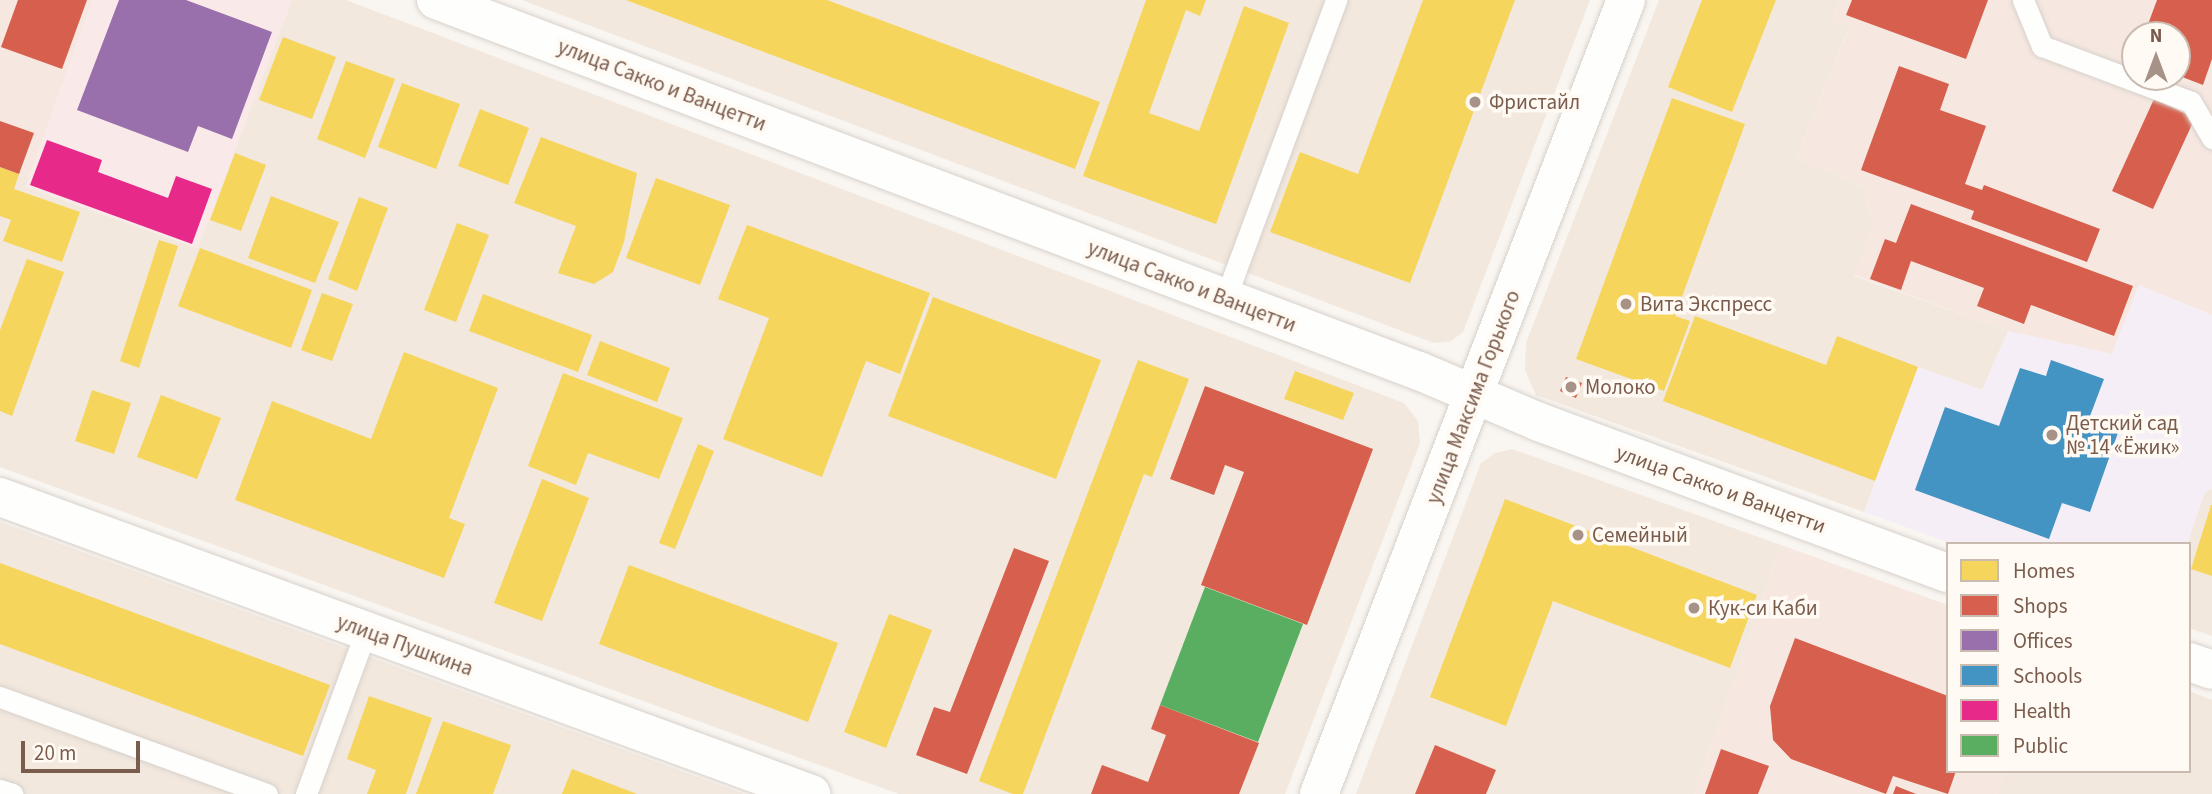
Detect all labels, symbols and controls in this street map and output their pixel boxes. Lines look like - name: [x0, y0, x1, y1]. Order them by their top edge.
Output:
- north arrow: [2121, 21, 2191, 91]
- text: N: [2150, 23, 2162, 50]
- street label: улица Сакко и Ванцетти: [554, 34, 770, 136]
- place label: Фристайл: [1489, 89, 1580, 115]
- marker: Фристайл: [1467, 94, 1483, 110]
- street label: улица Сакко и Ванцетти: [1084, 235, 1300, 337]
- street label: улица Максима Горького: [1421, 287, 1525, 507]
- place label: Вита Экспресс: [1640, 291, 1772, 317]
- marker: Вита Экспресс: [1618, 296, 1634, 312]
- place label: Молоко: [1585, 374, 1656, 400]
- marker: Молоко: [1563, 379, 1579, 395]
- place label: Детский сад № 14 «Ёжик»: [2066, 410, 2179, 460]
- marker: Детский сад № 14 «Ёжик»: [2044, 427, 2060, 443]
- street label: улица Сакко и Ванцетти: [1613, 439, 1829, 539]
- place label: Семейный: [1592, 522, 1688, 548]
- marker: Семейный: [1570, 527, 1586, 543]
- legend: [1946, 542, 2191, 773]
- text: Homes: [2013, 556, 2075, 586]
- text: Shops: [2013, 591, 2067, 621]
- place label: Кук-си Каби: [1708, 595, 1818, 621]
- marker: Кук-си Каби: [1686, 600, 1702, 616]
- street label: улица Пушкина: [334, 609, 476, 681]
- text: Offices: [2013, 626, 2073, 656]
- text: Schools: [2013, 661, 2082, 691]
- text: Health: [2013, 696, 2071, 726]
- scale bar: [24, 728, 144, 772]
- text: Public: [2013, 731, 2068, 761]
- text: 20 m: [34, 738, 76, 768]

